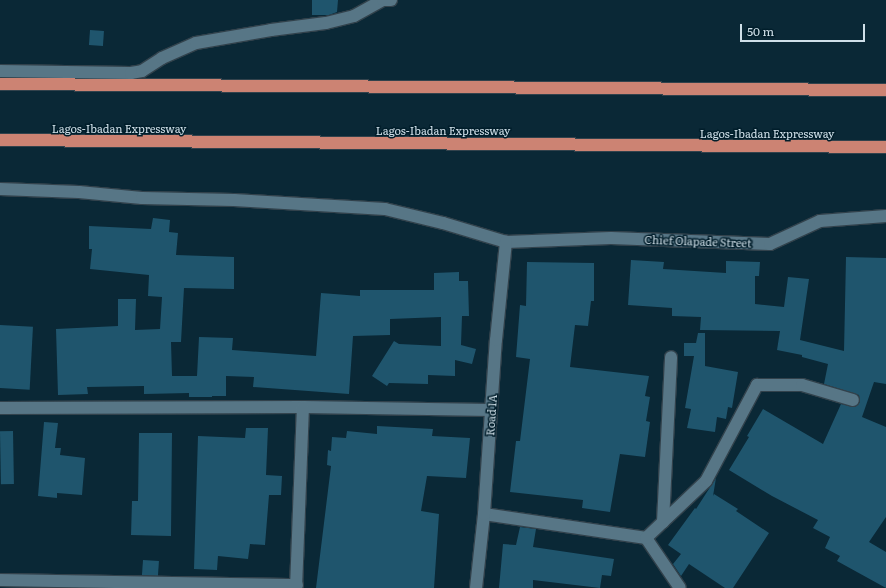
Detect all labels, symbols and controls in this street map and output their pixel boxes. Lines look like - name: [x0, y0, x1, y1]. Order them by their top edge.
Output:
- scale bar: [742, 16, 867, 42]
- text: 50 m: [747, 22, 774, 40]
- street label: Lagos-Ibadan Expressway: [52, 121, 186, 135]
- street label: Lagos-Ibadan Expressway: [376, 123, 510, 137]
- street label: Lagos-Ibadan Expressway: [700, 126, 834, 140]
- street label: Chief Olapade Street: [644, 233, 752, 249]
- street label: Road 1A: [483, 394, 499, 436]

